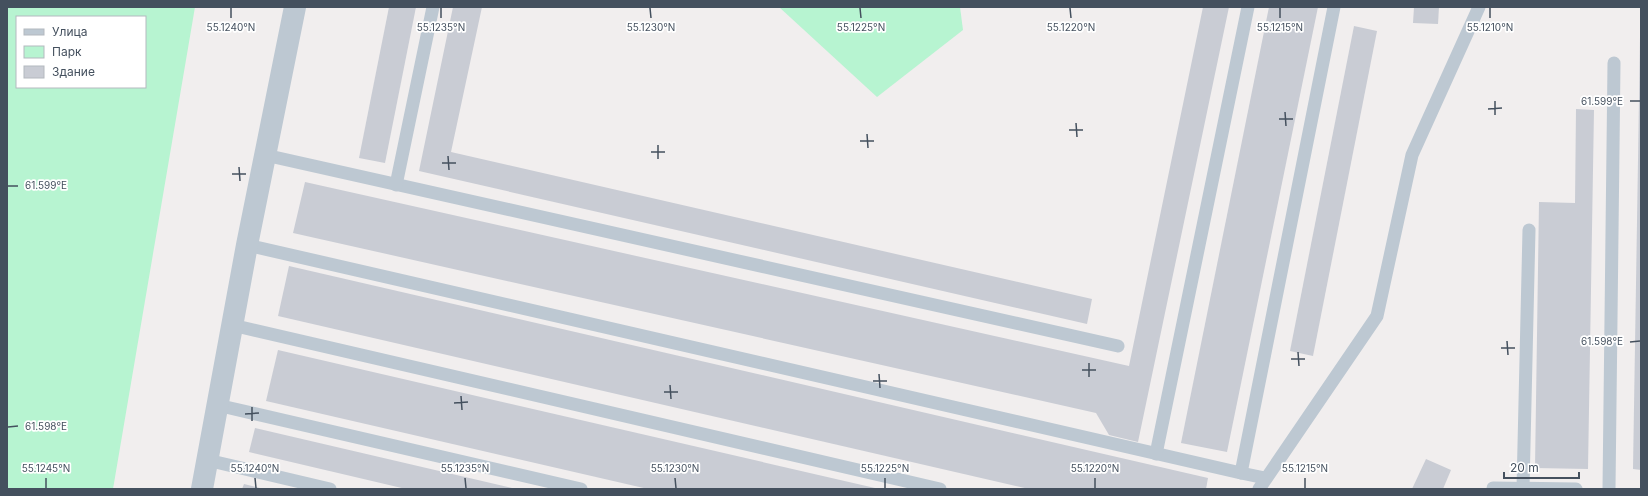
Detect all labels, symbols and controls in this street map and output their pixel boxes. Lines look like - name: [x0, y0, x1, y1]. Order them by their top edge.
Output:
- legend: [16, 16, 146, 88]
- text: 55.1240°N: [207, 21, 255, 33]
- text: 55.1235°N: [417, 21, 465, 33]
- text: 55.1230°N: [627, 21, 675, 33]
- text: 55.1225°N: [837, 21, 885, 33]
- text: 55.1220°N: [1047, 21, 1095, 33]
- text: 55.1215°N: [1257, 21, 1303, 33]
- text: 55.1210°N: [1467, 21, 1513, 33]
- text: Улица: [52, 24, 87, 39]
- text: Парк: [52, 44, 82, 59]
- text: Здание: [52, 64, 95, 79]
- text: 61.599°E: [1581, 95, 1623, 107]
- text: 61.599°E: [25, 179, 67, 191]
- text: 61.598°E: [1581, 335, 1623, 347]
- text: 61.598°E: [25, 420, 67, 432]
- scale bar: [1504, 454, 1579, 480]
- text: 20 m: [1510, 460, 1539, 475]
- text: 55.1245°N: [22, 462, 70, 474]
- text: 55.1240°N: [231, 462, 279, 474]
- text: 55.1235°N: [441, 462, 489, 474]
- text: 55.1230°N: [651, 462, 699, 474]
- text: 55.1225°N: [861, 462, 909, 474]
- text: 55.1220°N: [1071, 462, 1119, 474]
- text: 55.1215°N: [1282, 462, 1328, 474]

